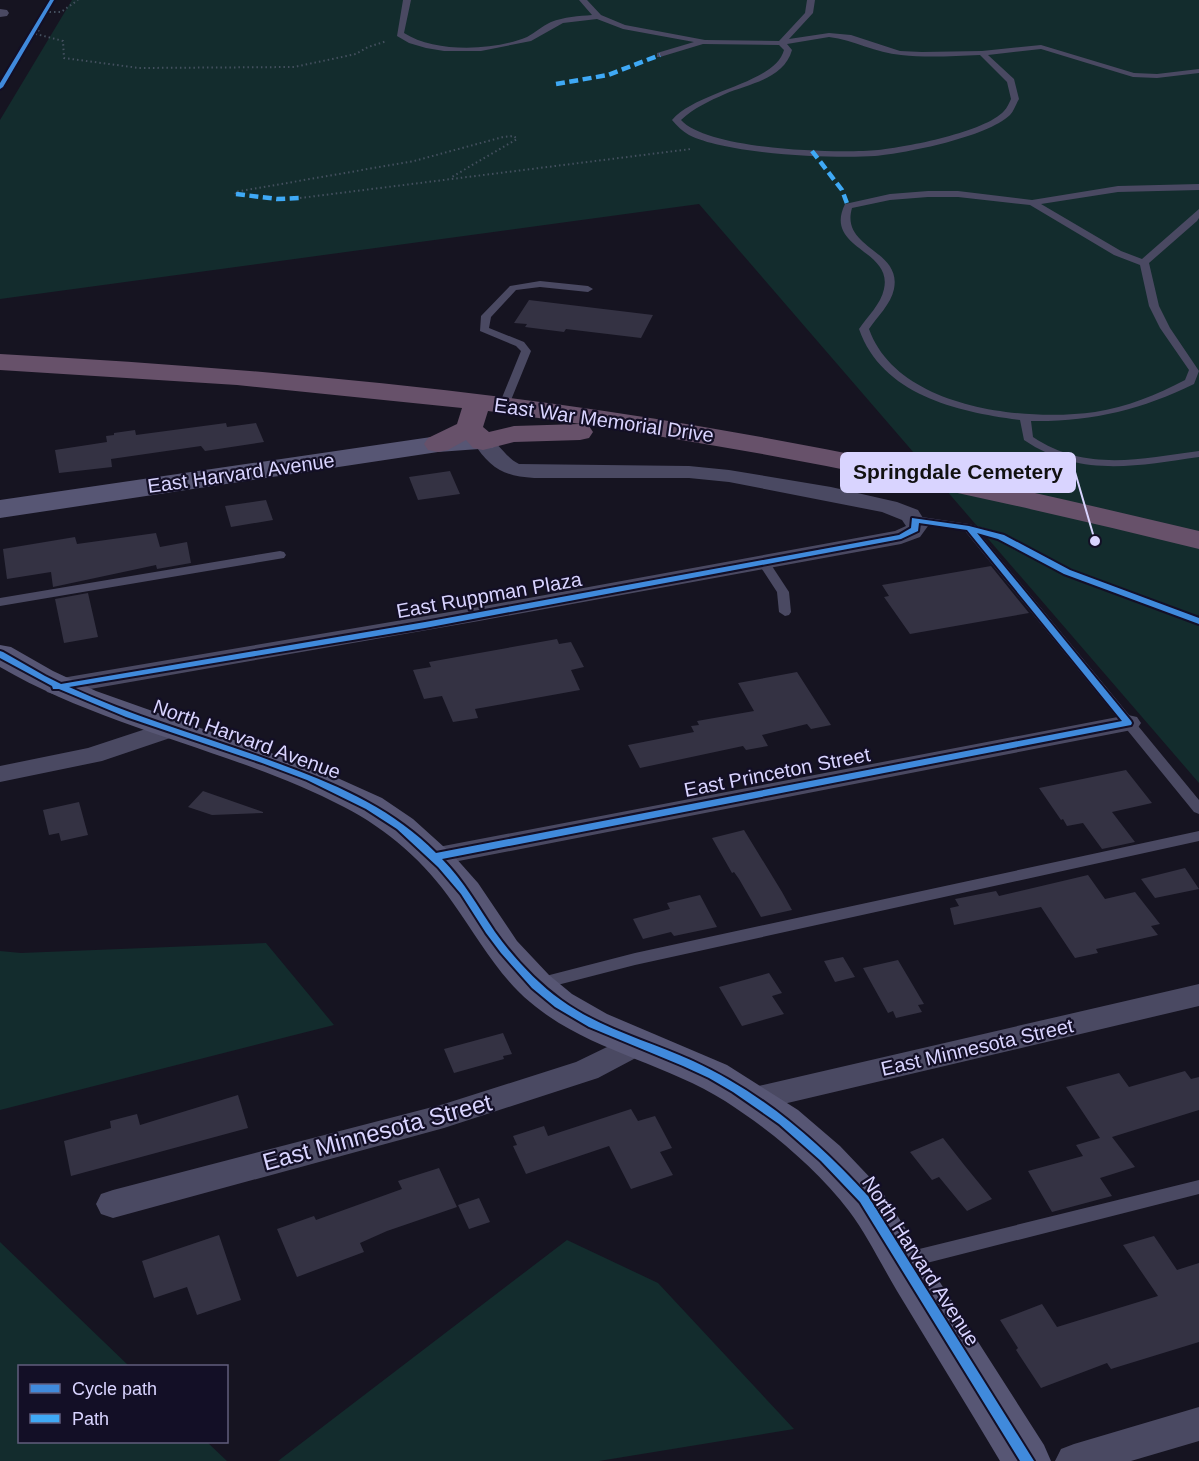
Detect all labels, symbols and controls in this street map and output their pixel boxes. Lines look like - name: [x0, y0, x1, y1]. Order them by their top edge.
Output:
- street label: East War Memorial Drive: [493, 394, 715, 446]
- street label: East Harvard Avenue: [146, 449, 336, 497]
- callout: Springdale Cemetery: [841, 453, 1075, 492]
- text: Springdale Cemetery: [853, 460, 1063, 483]
- street label: East Ruppman Plaza: [395, 568, 584, 622]
- street label: North Harvard Avenue: [150, 695, 344, 783]
- street label: East Princeton Street: [682, 743, 872, 801]
- street label: East Minnesota Street: [879, 1014, 1076, 1080]
- street label: East Minnesota Street: [259, 1088, 495, 1176]
- street label: North Harvard Avenue: [858, 1172, 984, 1350]
- legend: [18, 1365, 228, 1443]
- text: Cycle path: [72, 1379, 157, 1399]
- text: Path: [72, 1409, 109, 1429]

